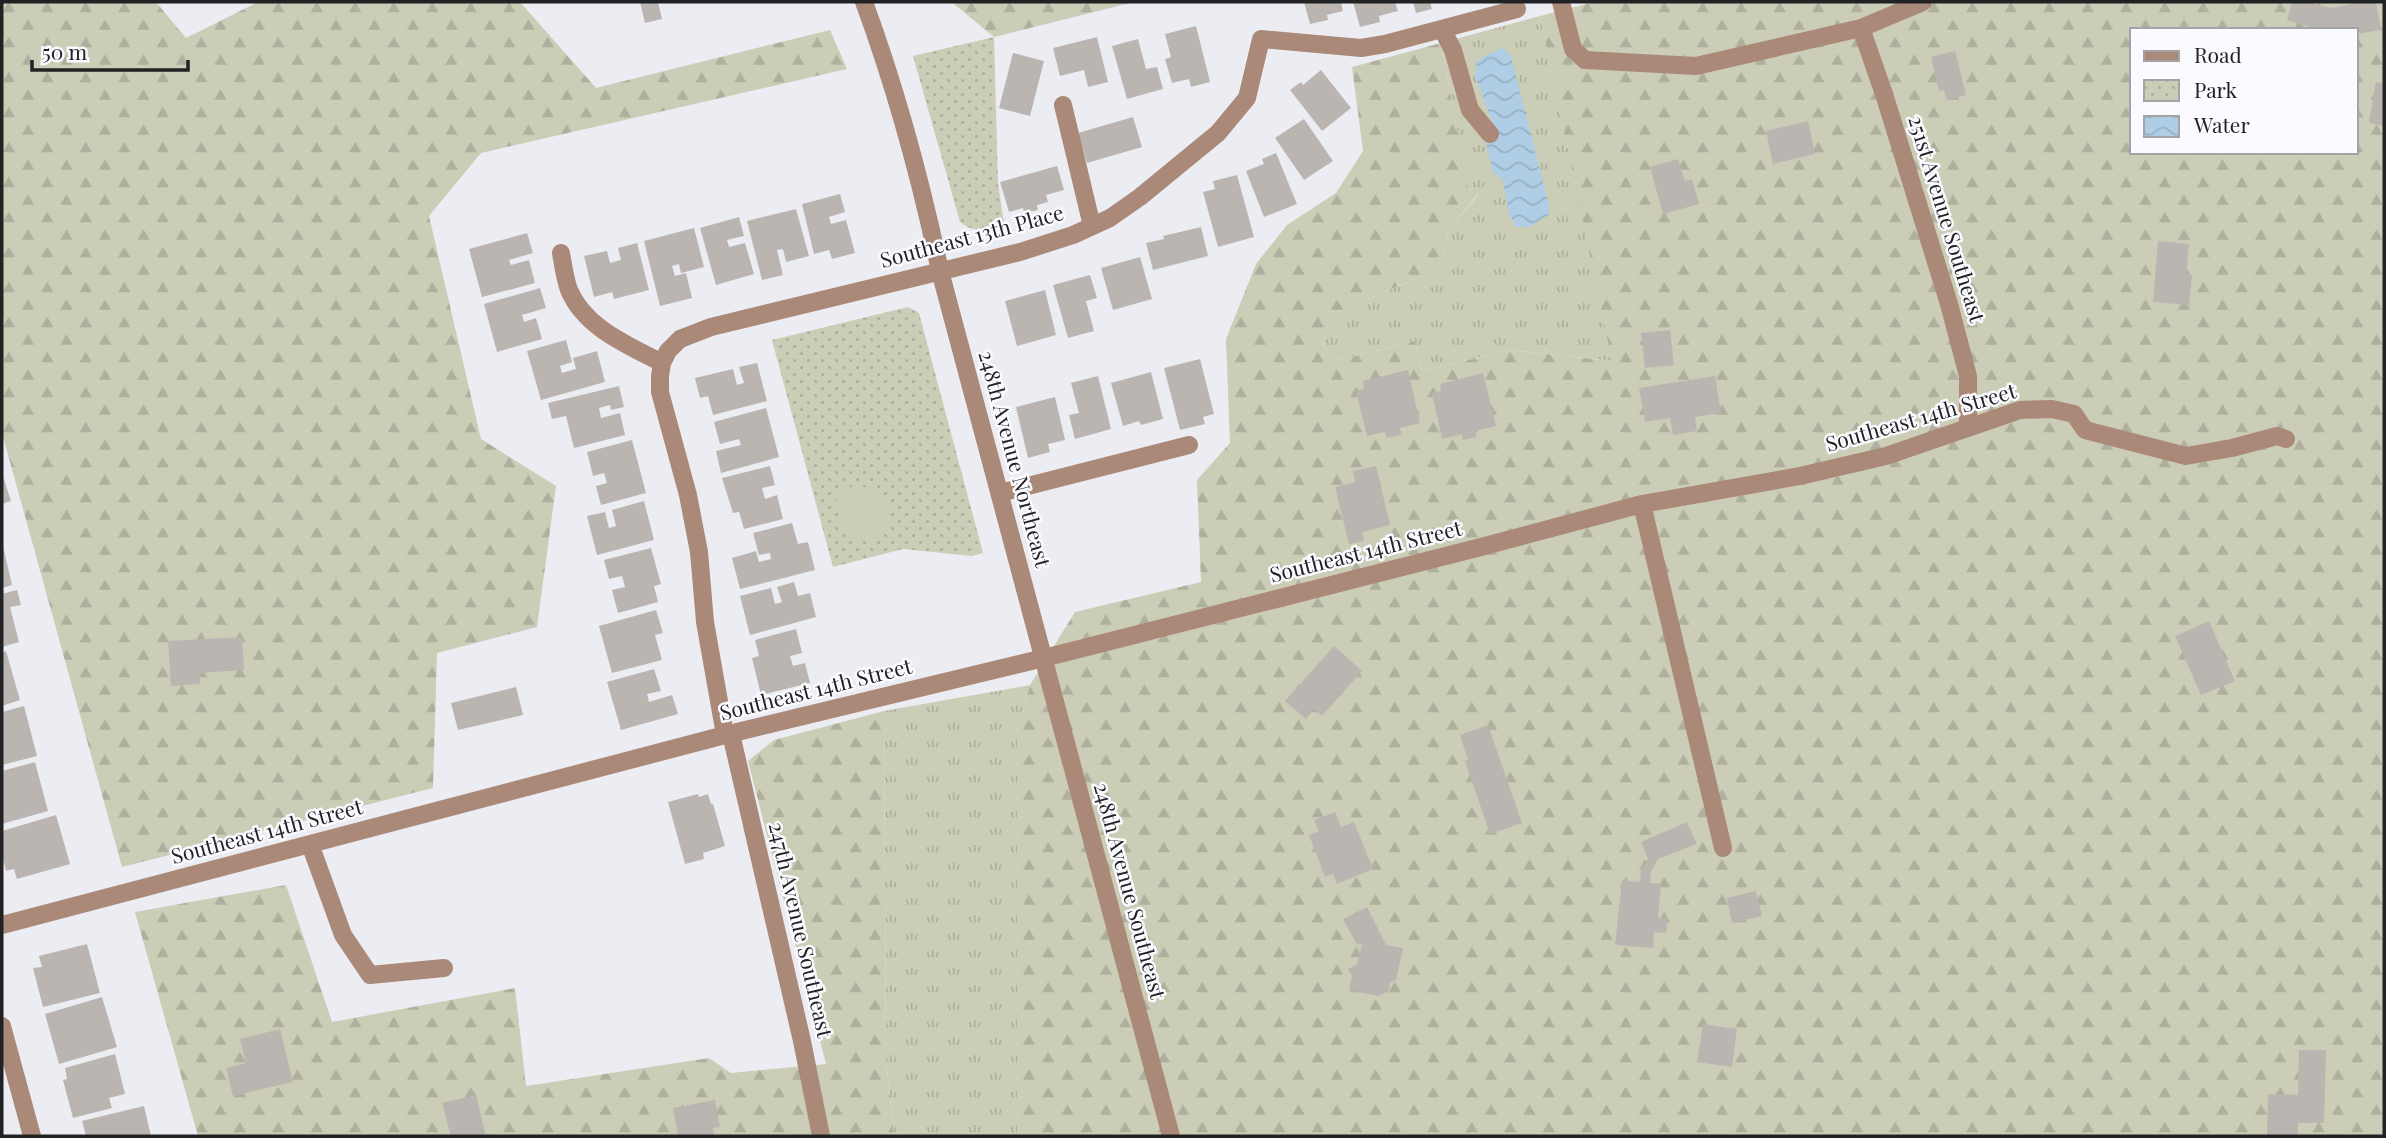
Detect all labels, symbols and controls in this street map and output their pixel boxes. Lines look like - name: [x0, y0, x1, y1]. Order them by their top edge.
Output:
- scale bar: [32, 28, 187, 72]
- legend: [2130, 28, 2358, 154]
- text: 50 m: [42, 37, 88, 65]
- text: Road: [2194, 40, 2242, 68]
- text: Park: [2194, 75, 2238, 103]
- text: Water: [2193, 110, 2250, 138]
- street label: 251st Avenue Southeast: [1903, 112, 1993, 326]
- street label: Southeast 13th Place: [877, 197, 1066, 273]
- street label: 248th Avenue Northeast: [974, 347, 1058, 570]
- street label: Southeast 14th Street: [1822, 375, 2020, 457]
- street label: Southeast 14th Street: [1266, 512, 1465, 587]
- street label: Southeast 14th Street: [716, 650, 915, 725]
- street label: 248th Avenue Southeast: [1089, 779, 1173, 1002]
- street label: Southeast 14th Street: [168, 791, 366, 869]
- street label: 247th Avenue Southeast: [764, 819, 840, 1041]

